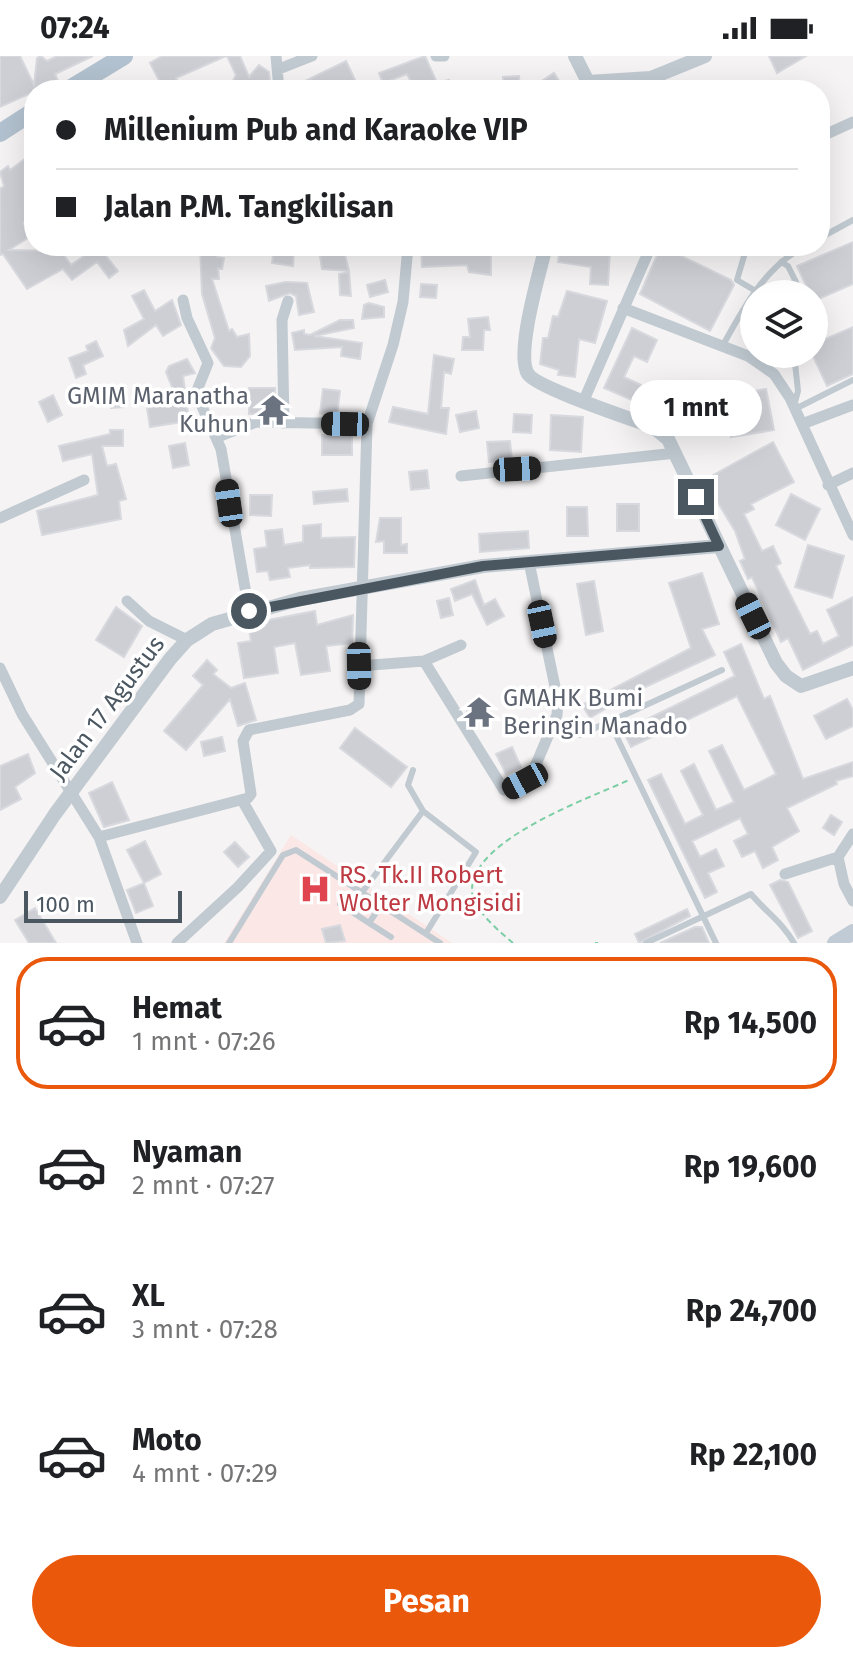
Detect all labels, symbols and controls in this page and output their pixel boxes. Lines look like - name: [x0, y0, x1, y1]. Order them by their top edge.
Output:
- text: 07:24: [40, 10, 110, 46]
- text: Millenium Pub and Karaoke VIP: [104, 112, 528, 148]
- text: Jalan P.M. Tangkilisan: [104, 189, 394, 225]
- map controls: [740, 280, 828, 368]
- button: layers: [740, 280, 828, 368]
- callout: 1 mnt: [630, 381, 762, 437]
- place label: GMIM Maranatha Kuhun: [67, 382, 249, 438]
- text: 1 mnt: [663, 392, 729, 423]
- temple icon: GMIM Maranatha Kuhun: [256, 393, 290, 427]
- car: [321, 412, 369, 436]
- car: [492, 456, 542, 482]
- car: [214, 478, 244, 528]
- route end: [678, 479, 714, 515]
- car: [732, 589, 774, 643]
- route start: [231, 593, 267, 629]
- car: [525, 598, 559, 650]
- street label: Jalan 17 Agustus: [44, 631, 170, 785]
- car: [347, 642, 371, 690]
- place label: GMAHK Bumi Beringin Manado: [503, 684, 688, 740]
- temple icon: GMAHK Bumi Beringin Manado: [462, 695, 496, 729]
- car: [498, 759, 552, 803]
- place label: RS. Tk.II Robert Wolter Mongisidi: [339, 861, 522, 917]
- hospital icon: RS. Tk.II Robert Wolter Mongisidi: [298, 872, 332, 906]
- scale bar: [24, 887, 182, 923]
- text: 100 m: [36, 891, 95, 918]
- icon: car: [36, 987, 108, 1059]
- text: Hemat: [132, 990, 222, 1026]
- text: Rp 14,500: [684, 1005, 817, 1041]
- text: 1 mnt · 07:26: [132, 1026, 276, 1057]
- icon: car: [36, 1131, 108, 1203]
- text: Nyaman: [132, 1134, 242, 1170]
- text: Rp 19,600: [684, 1149, 817, 1185]
- text: 2 mnt · 07:27: [132, 1170, 275, 1201]
- icon: car: [36, 1275, 108, 1347]
- text: XL: [132, 1278, 165, 1314]
- text: Rp 24,700: [686, 1293, 817, 1329]
- text: 3 mnt · 07:28: [132, 1314, 278, 1345]
- icon: car: [36, 1419, 108, 1491]
- text: Moto: [132, 1422, 202, 1458]
- text: Rp 22,100: [689, 1437, 817, 1473]
- text: 4 mnt · 07:29: [132, 1458, 278, 1489]
- button: Pesan: [32, 1555, 821, 1647]

